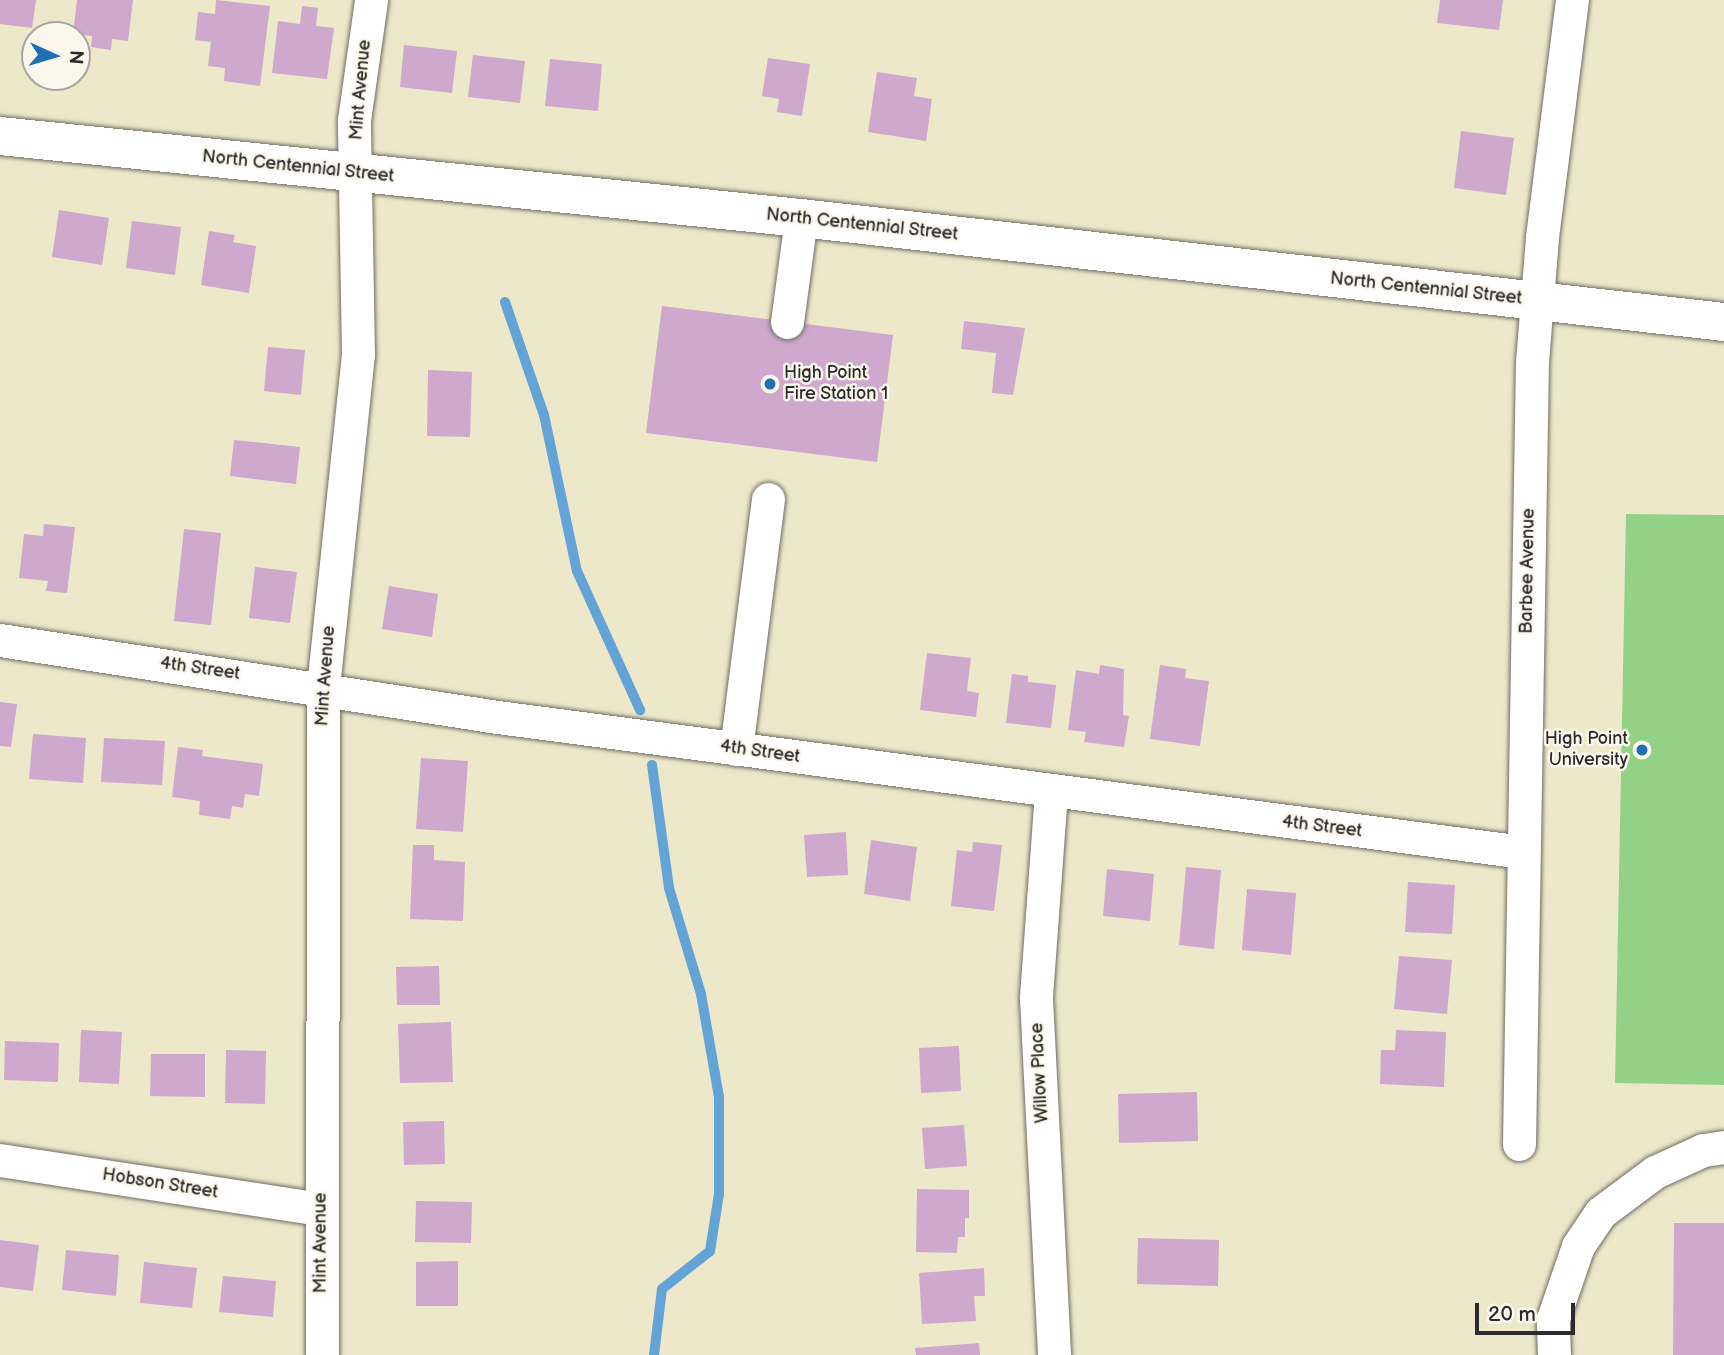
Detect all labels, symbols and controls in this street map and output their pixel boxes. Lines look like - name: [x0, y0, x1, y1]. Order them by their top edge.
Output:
- north arrow: [21, 21, 91, 91]
- street label: Mint Avenue: [346, 39, 376, 141]
- text: N: [63, 49, 87, 65]
- street label: North Centennial Street: [201, 146, 395, 188]
- street label: North Centennial Street: [765, 204, 959, 246]
- street label: North Centennial Street: [1329, 268, 1523, 310]
- place label: High Point Fire Station 1: [784, 363, 889, 406]
- marker: High Point Fire Station 1: [762, 376, 778, 392]
- street label: Barbee Avenue: [1516, 508, 1540, 634]
- street label: Mint Avenue: [312, 625, 340, 727]
- street label: 4th Street: [159, 653, 241, 685]
- place label: High Point University: [1545, 729, 1628, 772]
- street label: 4th Street: [719, 736, 801, 768]
- marker: High Point University: [1634, 742, 1650, 758]
- street label: 4th Street: [1281, 811, 1363, 843]
- street label: Willow Place: [1027, 1022, 1053, 1124]
- street label: Hobson Street: [100, 1164, 220, 1204]
- street label: Mint Avenue: [310, 1193, 332, 1293]
- scale bar: [1479, 1288, 1579, 1332]
- text: 20 m: [1488, 1302, 1536, 1327]

